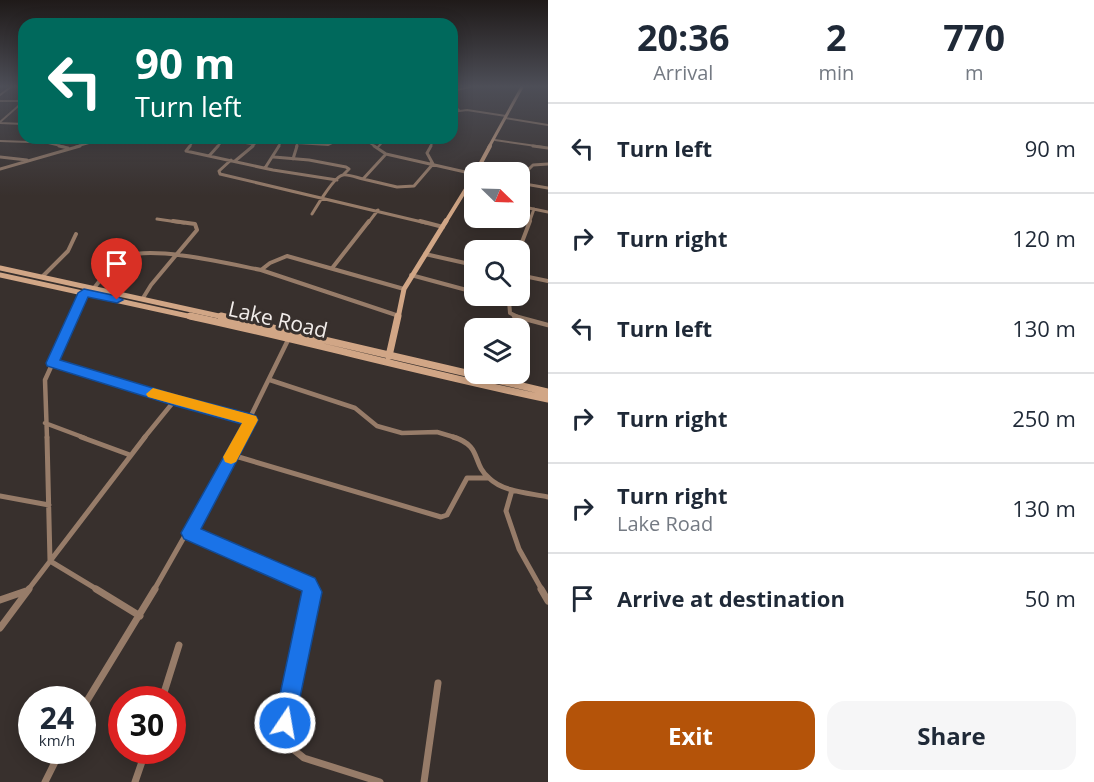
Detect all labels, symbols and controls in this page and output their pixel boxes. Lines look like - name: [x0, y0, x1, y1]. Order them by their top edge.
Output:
- text: 20:36: [637, 13, 730, 62]
- text: 2: [826, 13, 847, 62]
- text: 770: [943, 13, 1005, 62]
- text: 90 m: [135, 34, 235, 91]
- icon: left: [36, 42, 114, 120]
- text: Arrival: [653, 59, 713, 86]
- text: min: [818, 59, 854, 86]
- text: m: [965, 59, 983, 86]
- text: Turn left: [135, 88, 242, 125]
- icon: left: [566, 132, 599, 165]
- text: Turn left: [617, 133, 712, 163]
- text: 90 m: [1025, 133, 1076, 163]
- north arrow: [464, 162, 530, 228]
- map controls: [464, 162, 530, 384]
- icon: right: [566, 222, 599, 255]
- text: Turn right: [617, 223, 728, 253]
- text: 120 m: [1012, 223, 1076, 253]
- pin: [91, 238, 142, 300]
- button: search: [464, 240, 530, 306]
- icon: arrive: [100, 247, 133, 280]
- street label: Lake Road: [226, 294, 330, 344]
- icon: left: [566, 312, 599, 345]
- text: Turn left: [617, 313, 712, 343]
- text: 130 m: [1012, 313, 1076, 343]
- button: layers: [464, 318, 530, 384]
- icon: right: [566, 402, 599, 435]
- text: Turn right: [617, 403, 728, 433]
- text: 250 m: [1012, 403, 1076, 433]
- text: Turn right: [617, 480, 728, 510]
- icon: right: [566, 492, 599, 525]
- text: 130 m: [1012, 493, 1076, 523]
- text: Lake Road: [617, 510, 713, 537]
- icon: arrive: [566, 582, 599, 615]
- text: Arrive at destination: [617, 583, 845, 613]
- text: 50 m: [1025, 583, 1076, 613]
- speed limit sign: 30: [108, 686, 186, 764]
- position arrow: [253, 691, 317, 755]
- text: 24: [40, 697, 74, 738]
- button: Exit: [566, 701, 815, 770]
- button: Share: [827, 701, 1076, 770]
- text: km/h: [39, 730, 75, 750]

